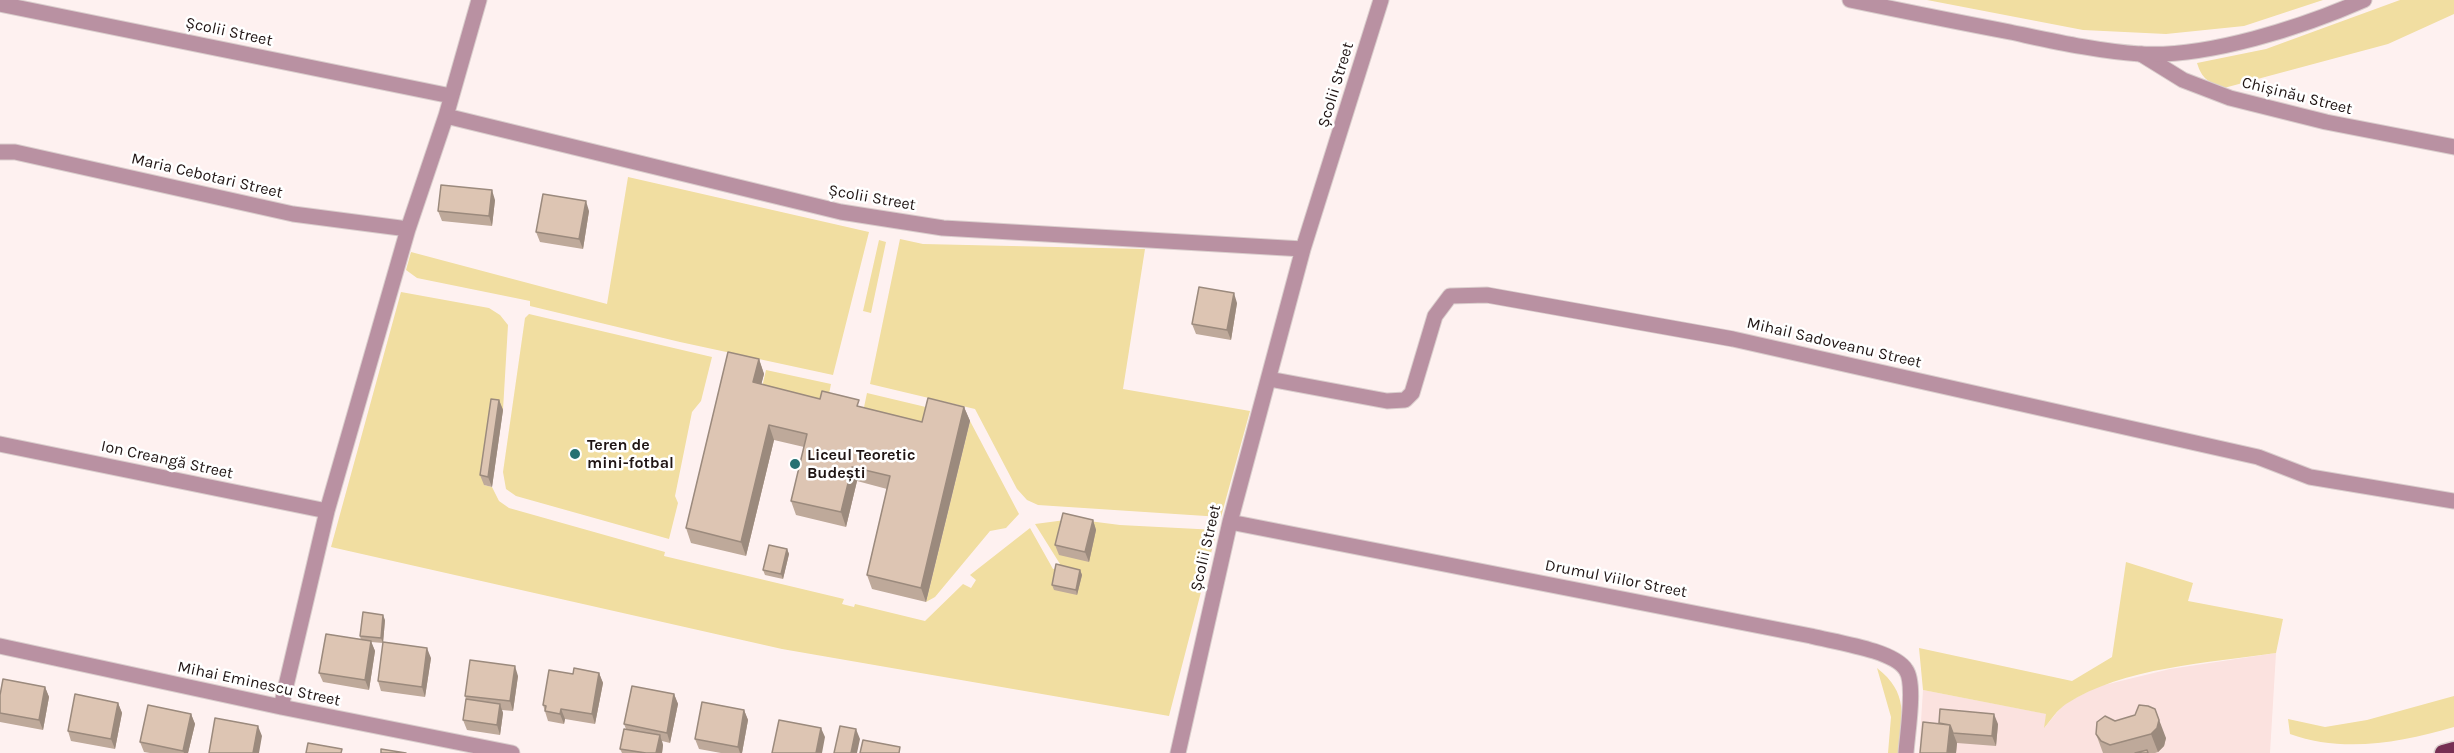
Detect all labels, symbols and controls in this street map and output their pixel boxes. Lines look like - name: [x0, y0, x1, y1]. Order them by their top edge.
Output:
- street label: Școlii Street: [184, 13, 274, 51]
- street label: Școlii Street: [1314, 40, 1358, 130]
- street label: Chișinău Street: [2240, 73, 2354, 119]
- street label: Maria Cebotari Street: [129, 149, 285, 203]
- street label: Școlii Street: [827, 181, 917, 215]
- street label: Mihail Sadoveanu Street: [1745, 314, 1923, 372]
- place label: Teren de mini-fotbal: [587, 435, 674, 473]
- street label: Ion Creangă Street: [99, 437, 235, 483]
- place label: Liceul Teoretic Budești: [807, 445, 916, 483]
- marker: Teren de mini-fotbal: [568, 447, 582, 461]
- marker: Liceul Teoretic Budești: [788, 457, 802, 471]
- street label: Școlii Street: [1187, 503, 1225, 593]
- street label: Drumul Viilor Street: [1543, 556, 1689, 602]
- street label: Mihai Eminescu Street: [176, 657, 342, 711]

